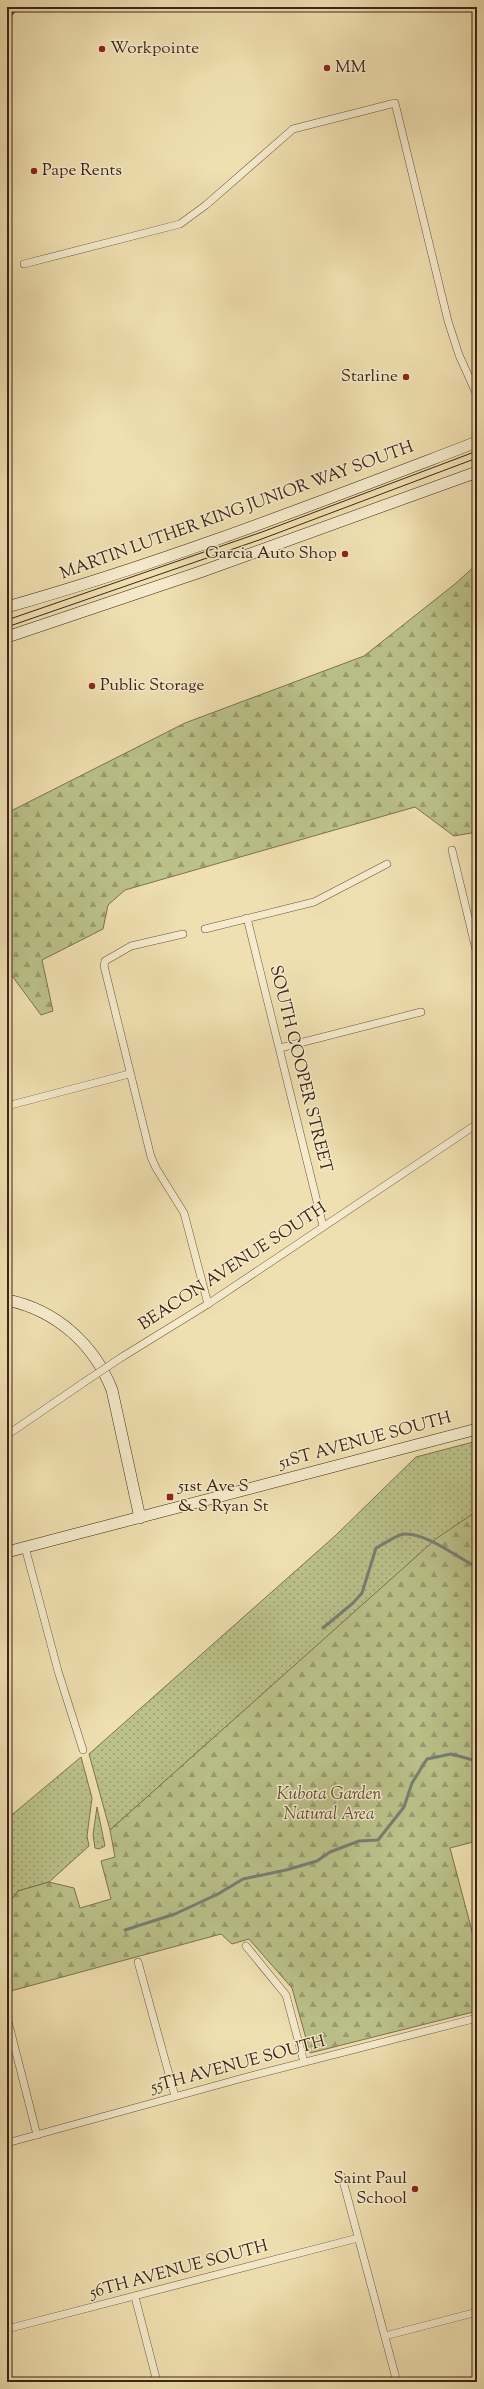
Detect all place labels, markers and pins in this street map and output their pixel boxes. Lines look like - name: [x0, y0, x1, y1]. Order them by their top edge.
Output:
- place label: Workpointe: [110, 37, 199, 61]
- marker: Workpointe: [97, 44, 107, 54]
- place label: MM: [335, 56, 367, 80]
- marker: MM: [322, 63, 332, 73]
- place label: Pape Rents: [42, 159, 122, 183]
- marker: Pape Rents: [29, 166, 39, 176]
- place label: Starline: [341, 365, 398, 389]
- marker: Starline: [401, 372, 411, 382]
- place label: Garcia Auto Shop: [205, 542, 337, 566]
- marker: Garcia Auto Shop: [340, 549, 350, 559]
- place label: Public Storage: [100, 674, 204, 698]
- marker: Public Storage: [87, 681, 97, 691]
- place label: 51st Ave S & S Ryan St: [177, 1475, 269, 1519]
- marker: 51st Ave S & S Ryan St: [165, 1492, 175, 1502]
- place label: Saint Paul School: [333, 2167, 407, 2211]
- marker: Saint Paul School: [410, 2184, 420, 2194]

